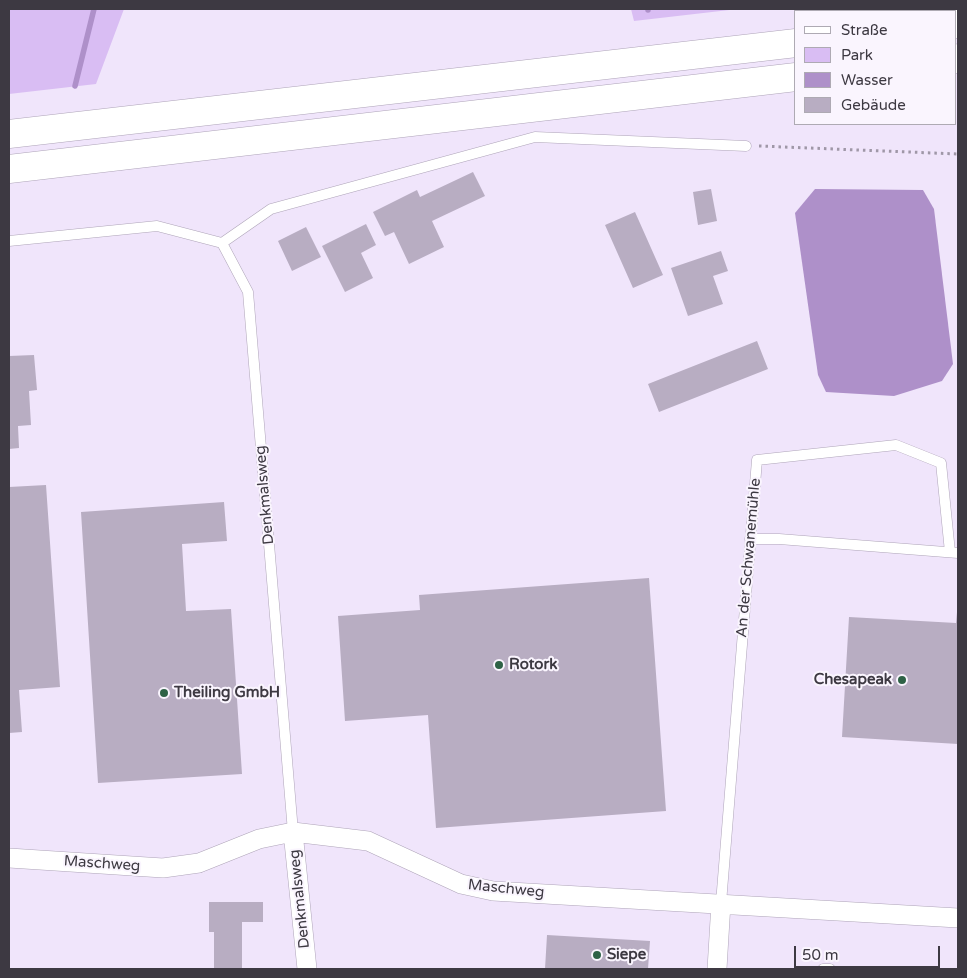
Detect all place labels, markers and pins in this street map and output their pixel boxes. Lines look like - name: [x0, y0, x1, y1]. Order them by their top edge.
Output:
- place label: Rotork: [509, 656, 557, 674]
- marker: Rotork: [493, 659, 505, 671]
- place label: Chesapeak: [814, 671, 892, 689]
- marker: Chesapeak: [896, 674, 908, 686]
- place label: Theiling GmbH: [174, 684, 280, 702]
- marker: Theiling GmbH: [158, 687, 170, 699]
- place label: Siepe: [607, 946, 646, 964]
- marker: Siepe: [591, 949, 603, 961]

